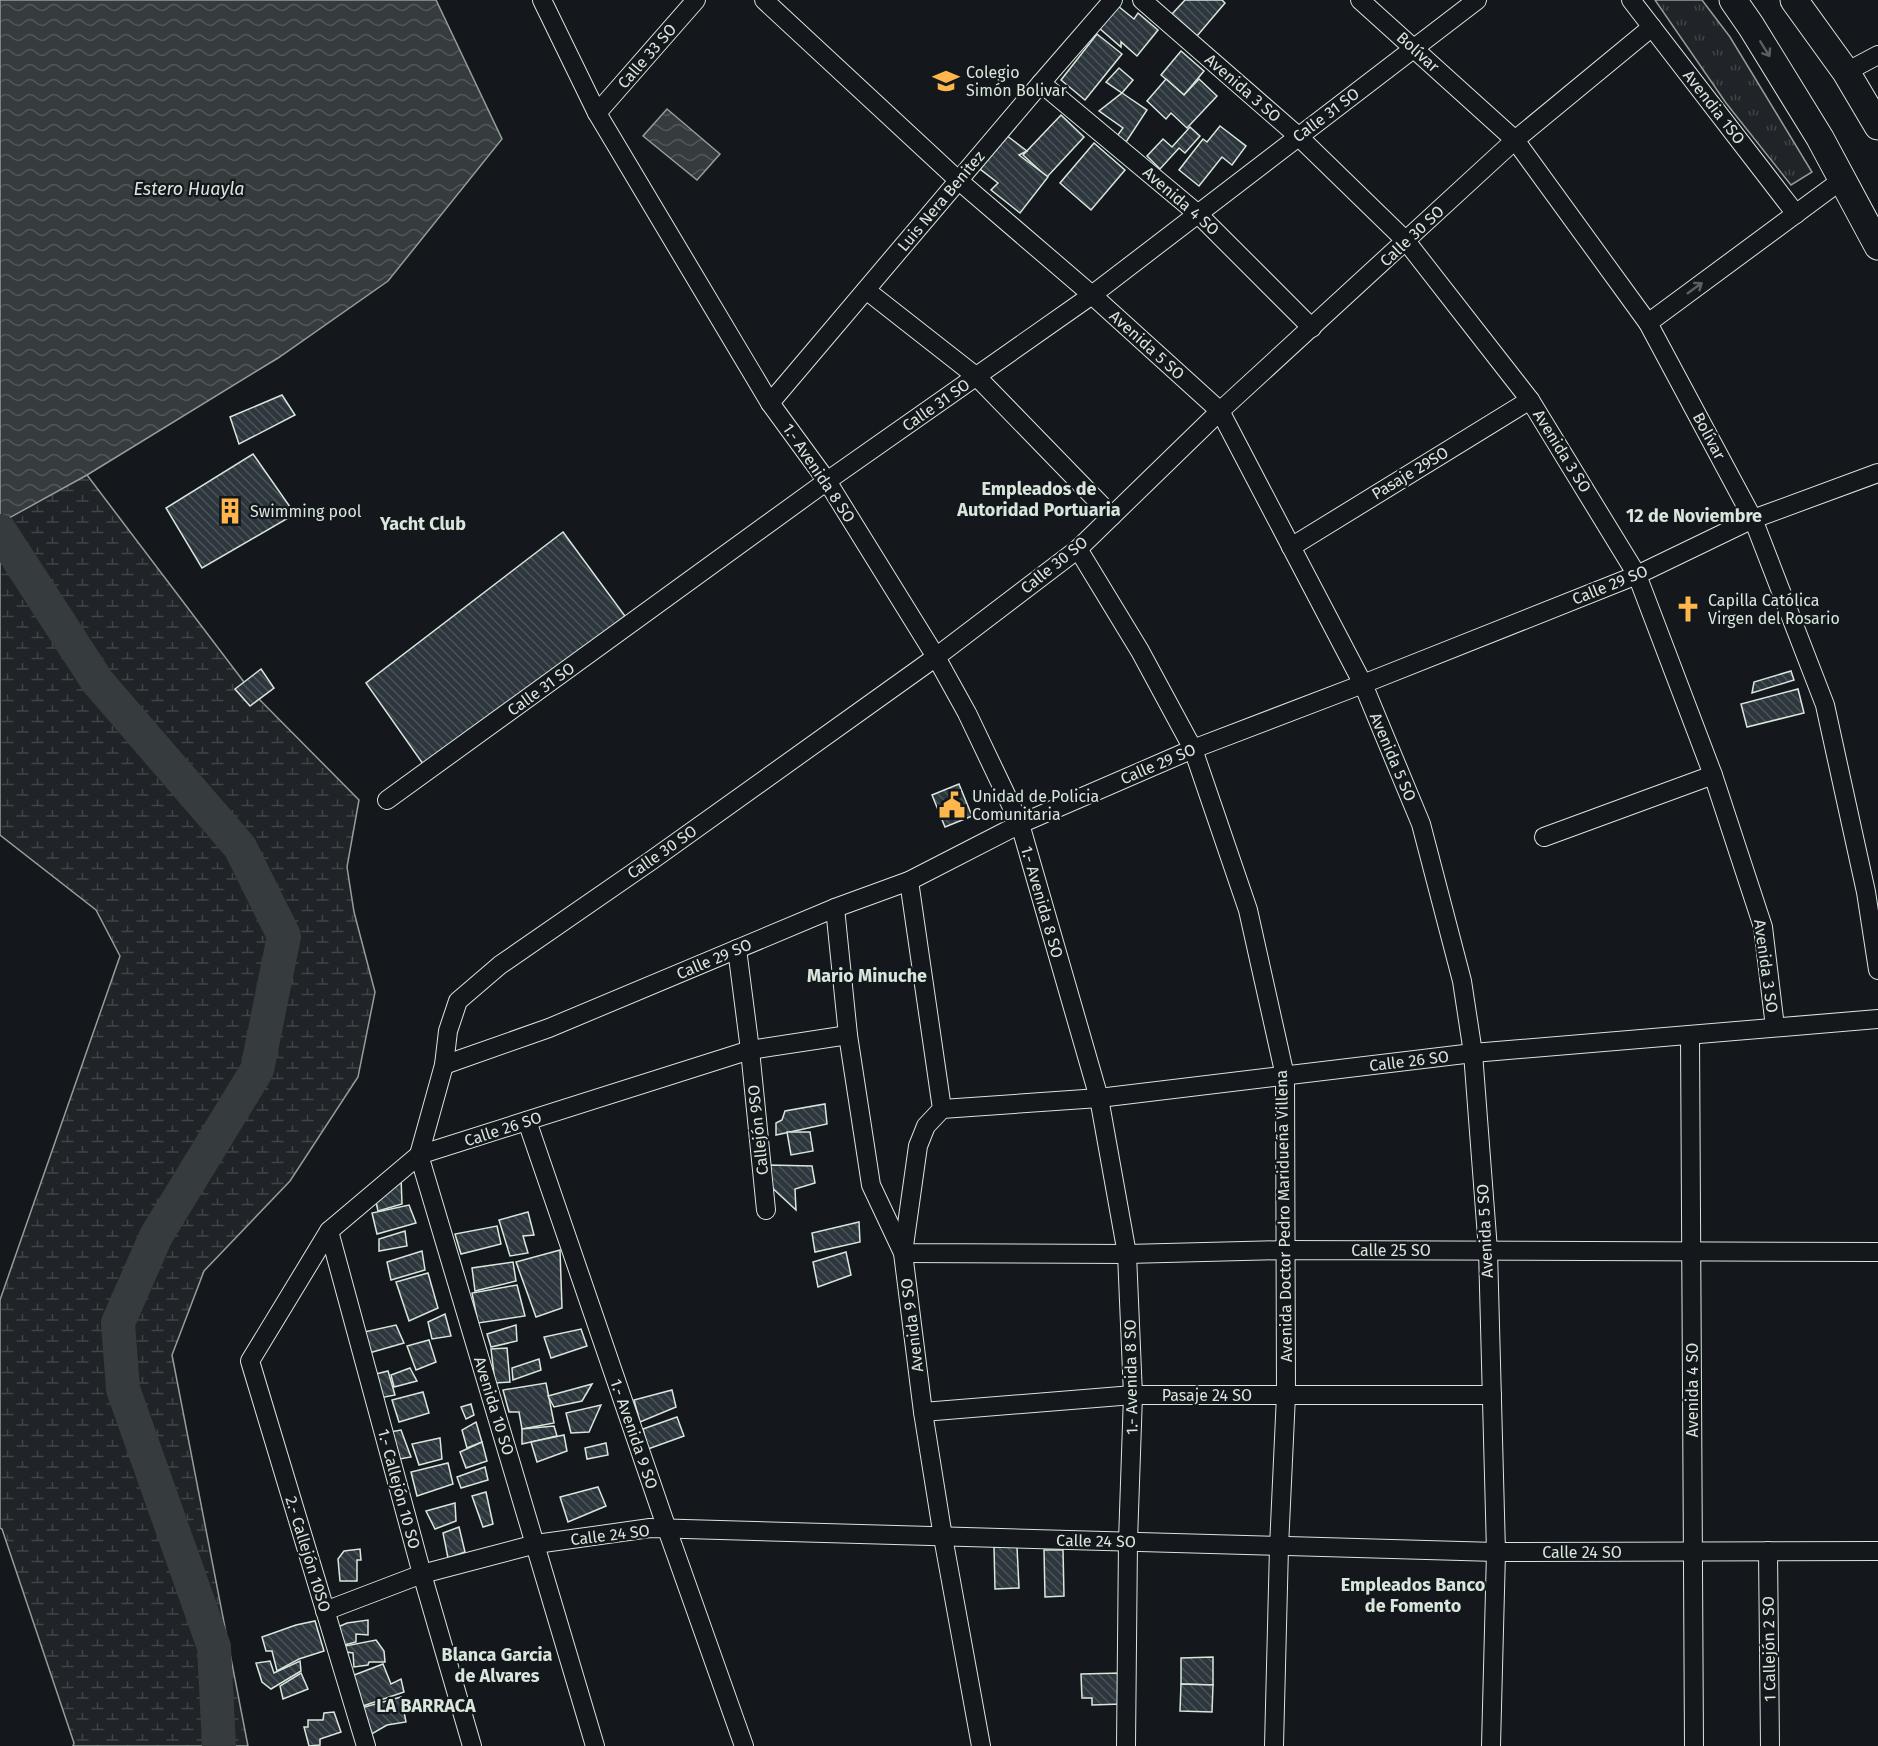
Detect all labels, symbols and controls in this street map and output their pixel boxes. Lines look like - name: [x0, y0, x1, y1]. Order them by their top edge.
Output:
- street label: Calle 33 SO: [614, 20, 680, 92]
- street label: Bolívar: [1393, 28, 1444, 77]
- one-way arrow: [1760, 40, 1772, 57]
- street label: Avenida 3 SO: [1201, 50, 1285, 126]
- place label: Colegio Simón Bolivar: [966, 63, 1067, 100]
- school or university icon: Colegio Simón Bolivar: [931, 66, 961, 96]
- street label: Avendia 1SO: [1679, 66, 1749, 148]
- street label: Calle 31 SO: [1289, 84, 1363, 146]
- street label: Luis Nera Benitez: [894, 147, 988, 255]
- street label: Avenida 4 SO: [1139, 163, 1223, 239]
- water label: Estero Huayla: [133, 178, 245, 200]
- street label: Calle 30 SO: [1376, 202, 1448, 270]
- one-way arrow: [1686, 282, 1702, 295]
- street label: Avenida 5 SO: [1106, 306, 1188, 384]
- street label: Calle 31 SO: [899, 375, 973, 435]
- street label: Avenida 3 SO: [1529, 406, 1595, 496]
- street label: Bolívar: [1689, 409, 1730, 464]
- street label: 1.- Avenida 8 SO: [779, 420, 859, 526]
- street label: Pasaje 29SO: [1368, 443, 1452, 503]
- district label: Empleados de Autoridad Portuaria: [956, 478, 1121, 521]
- building icon: Swimming pool: [215, 496, 245, 526]
- place label: Swimming pool: [250, 502, 362, 521]
- district label: 12 de Noviembre: [1626, 505, 1762, 527]
- district label: Yacht Club: [379, 513, 466, 535]
- street label: Calle 30 SO: [1017, 532, 1091, 598]
- street label: Calle 29 SO: [1569, 561, 1651, 609]
- place label: Capilla Católica Virgen del Rosario: [1708, 591, 1840, 628]
- church icon: Capilla Católica Virgen del Rosario: [1673, 594, 1703, 624]
- street label: Calle 31 SO: [504, 658, 578, 720]
- street label: Avenida 5 SO: [1366, 710, 1420, 804]
- street label: Calle 29 SO: [1118, 740, 1198, 788]
- place label: Unidad de Policia Comunitaria: [972, 787, 1099, 824]
- public building icon: Unidad de Policia Comunitaria: [937, 790, 967, 820]
- street label: Calle 30 SO: [624, 821, 700, 883]
- street label: 1.- Avenida 8 SO: [1017, 844, 1067, 960]
- street label: Avenida 3 SO: [1750, 918, 1782, 1014]
- street label: Calle 29 SO: [674, 935, 754, 983]
- district label: Mario Minuche: [807, 965, 927, 987]
- street label: Calle 26 SO: [1368, 1047, 1450, 1075]
- street label: Avenida Doctor Pedro Maridueña Villena: [1272, 1070, 1296, 1362]
- street label: Callejón 9SO: [744, 1084, 772, 1176]
- street label: Calle 26 SO: [462, 1108, 544, 1150]
- street label: Avenida 5 SO: [1473, 1183, 1497, 1279]
- street label: Calle 25 SO: [1351, 1241, 1431, 1260]
- street label: Avenida 9 SO: [897, 1277, 927, 1373]
- street label: 1.- Avenida 8 SO: [1120, 1319, 1142, 1435]
- street label: Avenida 4 SO: [1683, 1343, 1702, 1437]
- street label: Avenida 10 SO: [470, 1354, 518, 1458]
- street label: 1.- Avenida 9 SO: [606, 1376, 662, 1492]
- street label: Pasaje 24 SO: [1162, 1386, 1252, 1405]
- street label: 1.- Callejón 10 SO: [374, 1427, 424, 1551]
- street label: 2.- Callejón 10SO: [281, 1494, 335, 1614]
- street label: Calle 24 SO: [569, 1521, 651, 1549]
- street label: Calle 24 SO: [1056, 1531, 1136, 1551]
- street label: Calle 24 SO: [1542, 1543, 1622, 1562]
- district label: Empleados Banco de Fomento: [1341, 1574, 1485, 1617]
- street label: 1 Callejón 2 SO: [1759, 1596, 1779, 1702]
- district label: Blanca Garcia de Alvares: [442, 1644, 553, 1687]
- district label: LA BARRACA: [376, 1695, 476, 1717]

